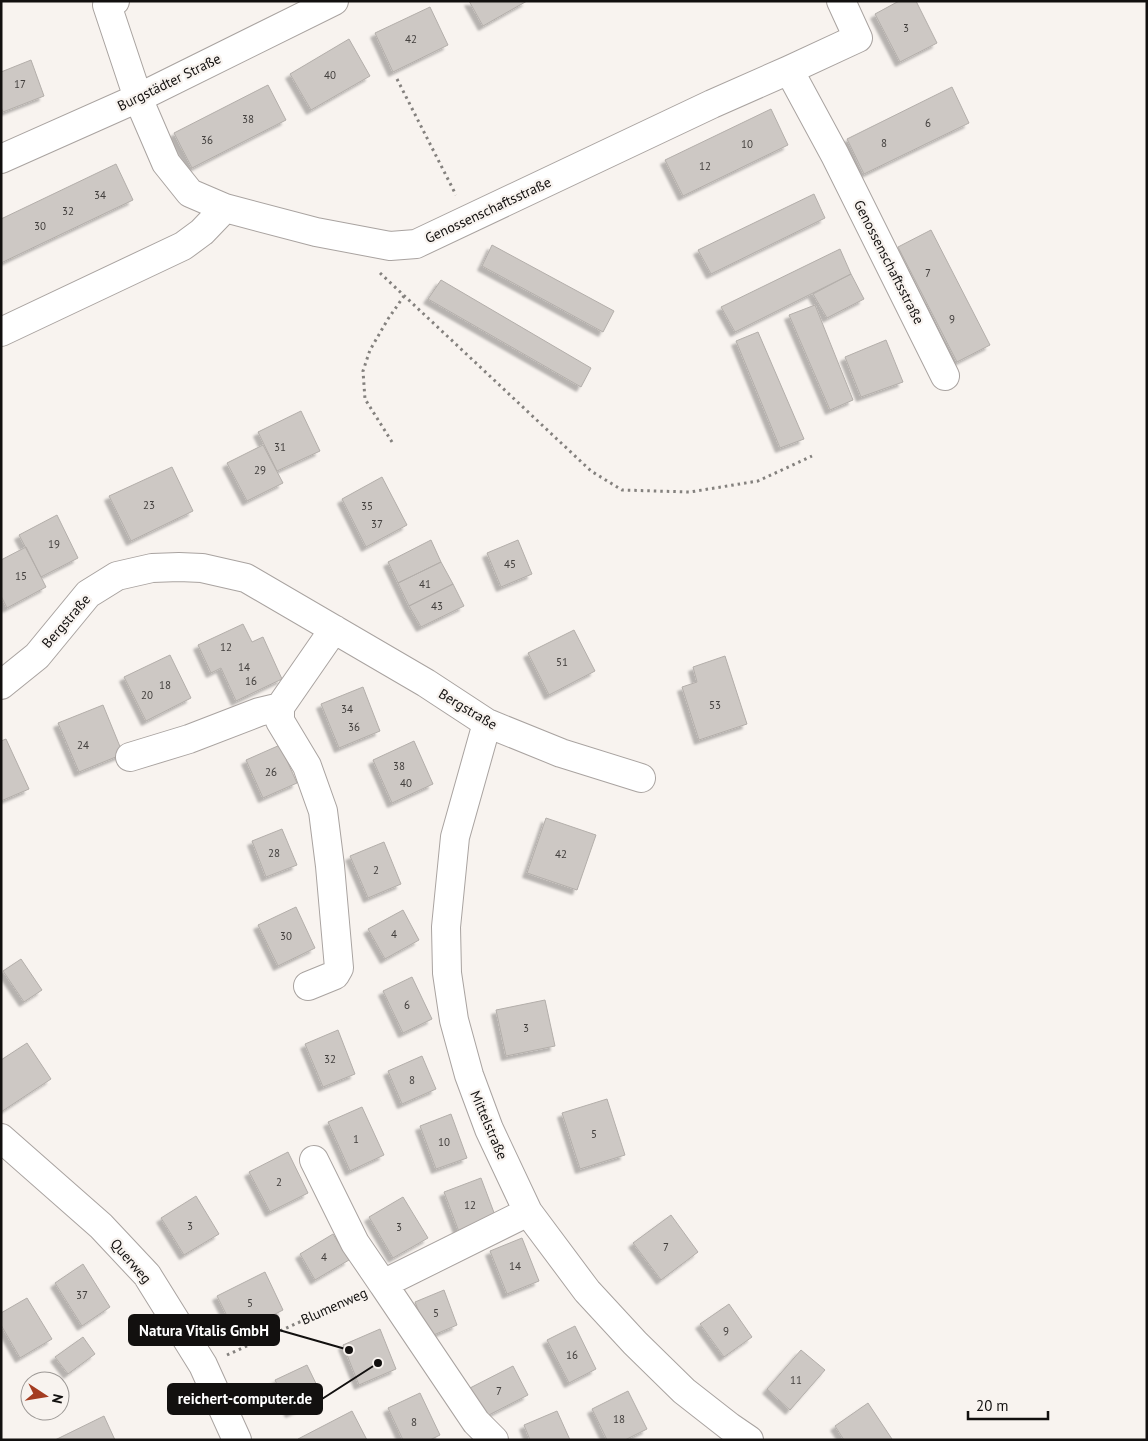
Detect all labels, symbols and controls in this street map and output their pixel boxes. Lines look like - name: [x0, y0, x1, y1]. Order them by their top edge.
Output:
- house number: 3: [903, 21, 909, 35]
- house number: 42: [405, 32, 417, 46]
- street label: Burgstädter Straße: [114, 49, 224, 115]
- house number: 40: [324, 68, 336, 82]
- house number: 17: [14, 77, 26, 91]
- house number: 38: [242, 112, 254, 126]
- house number: 6: [925, 116, 931, 130]
- house number: 36: [201, 133, 213, 147]
- house number: 8: [881, 136, 887, 150]
- house number: 10: [741, 137, 753, 151]
- house number: 12: [699, 159, 711, 173]
- street label: Genossenschaftsstraße: [422, 173, 554, 247]
- house number: 34: [94, 188, 106, 202]
- street label: Genossenschaftsstraße: [850, 197, 928, 327]
- house number: 32: [62, 204, 74, 218]
- house number: 30: [34, 219, 46, 233]
- house number: 7: [925, 266, 931, 280]
- house number: 9: [949, 312, 955, 326]
- house number: 31: [274, 440, 286, 454]
- house number: 29: [254, 463, 266, 477]
- house number: 23: [143, 498, 155, 512]
- house number: 35: [361, 499, 373, 513]
- house number: 37: [371, 517, 383, 531]
- house number: 19: [48, 537, 60, 551]
- house number: 45: [504, 557, 516, 571]
- house number: 15: [15, 569, 27, 583]
- house number: 41: [419, 577, 431, 591]
- street label: Bergstraße: [38, 590, 94, 652]
- house number: 43: [431, 599, 443, 613]
- house number: 12: [220, 640, 232, 654]
- house number: 51: [556, 655, 568, 669]
- house number: 14: [238, 660, 250, 674]
- house number: 16: [245, 674, 257, 688]
- house number: 18: [159, 678, 171, 692]
- street label: Bergstraße: [435, 684, 501, 734]
- house number: 20: [141, 688, 153, 702]
- house number: 53: [709, 698, 721, 712]
- house number: 34: [341, 702, 353, 716]
- house number: 36: [348, 720, 360, 734]
- house number: 24: [77, 738, 89, 752]
- house number: 38: [393, 759, 405, 773]
- house number: 26: [265, 765, 277, 779]
- house number: 40: [400, 776, 412, 790]
- house number: 28: [268, 846, 280, 860]
- house number: 42: [555, 847, 567, 861]
- house number: 2: [373, 863, 379, 877]
- house number: 4: [391, 927, 397, 941]
- house number: 30: [280, 929, 292, 943]
- house number: 6: [404, 998, 410, 1012]
- house number: 3: [523, 1021, 529, 1035]
- house number: 32: [324, 1052, 336, 1066]
- house number: 8: [409, 1073, 415, 1087]
- street label: Mittelstraße: [466, 1088, 512, 1162]
- house number: 5: [591, 1127, 597, 1141]
- house number: 1: [353, 1132, 359, 1146]
- house number: 10: [438, 1135, 450, 1149]
- house number: 2: [276, 1175, 282, 1189]
- house number: 12: [464, 1198, 476, 1212]
- house number: 3: [187, 1219, 193, 1233]
- house number: 3: [396, 1220, 402, 1234]
- street label: Querweg: [107, 1235, 155, 1287]
- house number: 7: [663, 1240, 669, 1254]
- house number: 4: [321, 1250, 327, 1264]
- house number: 14: [509, 1259, 521, 1273]
- street label: Blumenweg: [298, 1283, 370, 1329]
- house number: 37: [76, 1288, 88, 1302]
- house number: 5: [247, 1296, 253, 1310]
- house number: 5: [433, 1306, 439, 1320]
- callout: Natura Vitalis GmbH: [129, 1315, 279, 1345]
- text: Natura Vitalis GmbH: [139, 1321, 269, 1340]
- house number: 9: [723, 1324, 729, 1338]
- house number: 16: [566, 1348, 578, 1362]
- north arrow: [20, 1371, 70, 1421]
- house number: 11: [790, 1373, 802, 1387]
- callout: reichert-computer.de: [168, 1384, 322, 1414]
- house number: 7: [496, 1384, 502, 1398]
- scale bar: [968, 1388, 1048, 1420]
- text: reichert-computer.de: [178, 1389, 313, 1408]
- text: N: [48, 1392, 67, 1405]
- text: 20 m: [976, 1396, 1009, 1415]
- house number: 18: [613, 1412, 625, 1426]
- house number: 8: [411, 1415, 417, 1429]

